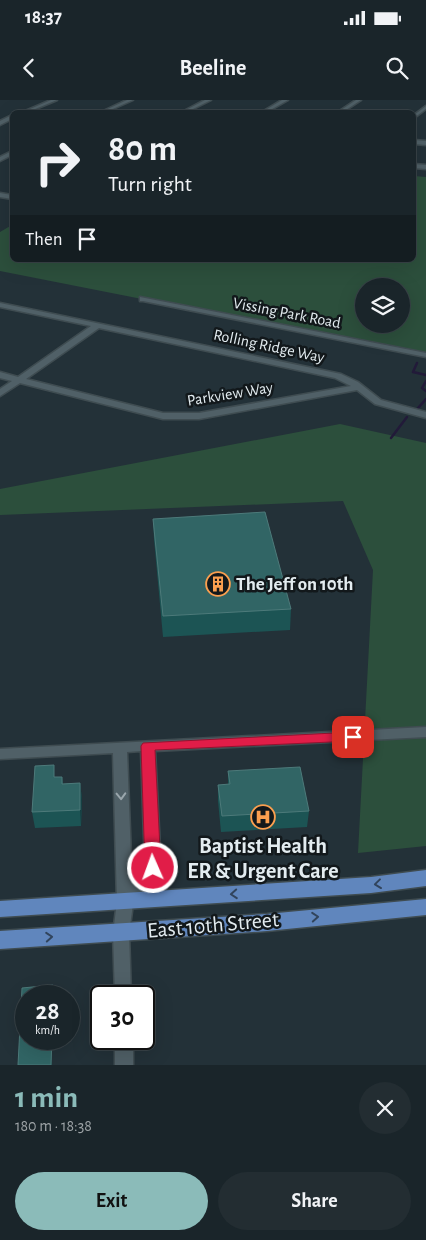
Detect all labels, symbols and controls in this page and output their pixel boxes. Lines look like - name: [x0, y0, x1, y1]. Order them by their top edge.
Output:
- text: 18:37: [25, 8, 62, 27]
- icon: back: [15, 54, 43, 82]
- icon: search: [383, 54, 411, 82]
- text: Beeline: [180, 57, 246, 79]
- icon: right: [25, 130, 90, 195]
- text: 80 m: [108, 132, 177, 167]
- text: Turn right: [108, 173, 192, 195]
- icon: arrive: [73, 225, 101, 253]
- text: Then: [25, 230, 63, 249]
- map controls: [355, 278, 410, 333]
- button: layers: [355, 278, 410, 333]
- street label: Vissing Park Road: [232, 295, 342, 331]
- street label: Rolling Ridge Way: [212, 326, 326, 367]
- street label: Parkview Way: [186, 379, 274, 410]
- building icon: The Jeff on 10th: [205, 571, 231, 597]
- place label: The Jeff on 10th: [236, 575, 353, 594]
- pin: [332, 716, 374, 758]
- icon: arrive: [339, 723, 367, 751]
- one-way arrow: [116, 792, 127, 800]
- hospital icon: Baptist Health ER & Urgent Care: [250, 804, 276, 830]
- place label: Baptist Health ER & Urgent Care: [187, 835, 339, 882]
- position arrow: [126, 841, 178, 893]
- one-way arrow: [373, 878, 381, 889]
- one-way arrow: [230, 889, 238, 900]
- street label: East 10th Street: [146, 908, 280, 942]
- one-way arrow: [312, 912, 320, 923]
- one-way arrow: [45, 932, 53, 943]
- speed limit sign: 30: [90, 985, 155, 1050]
- text: 28: [35, 999, 60, 1024]
- text: km/h: [35, 1024, 60, 1036]
- button: close: [359, 1082, 411, 1134]
- text: 1 min: [15, 1083, 78, 1113]
- text: 180 m · 18:38: [15, 1118, 92, 1134]
- button: Exit: [15, 1172, 208, 1230]
- button: Share: [218, 1172, 411, 1230]

